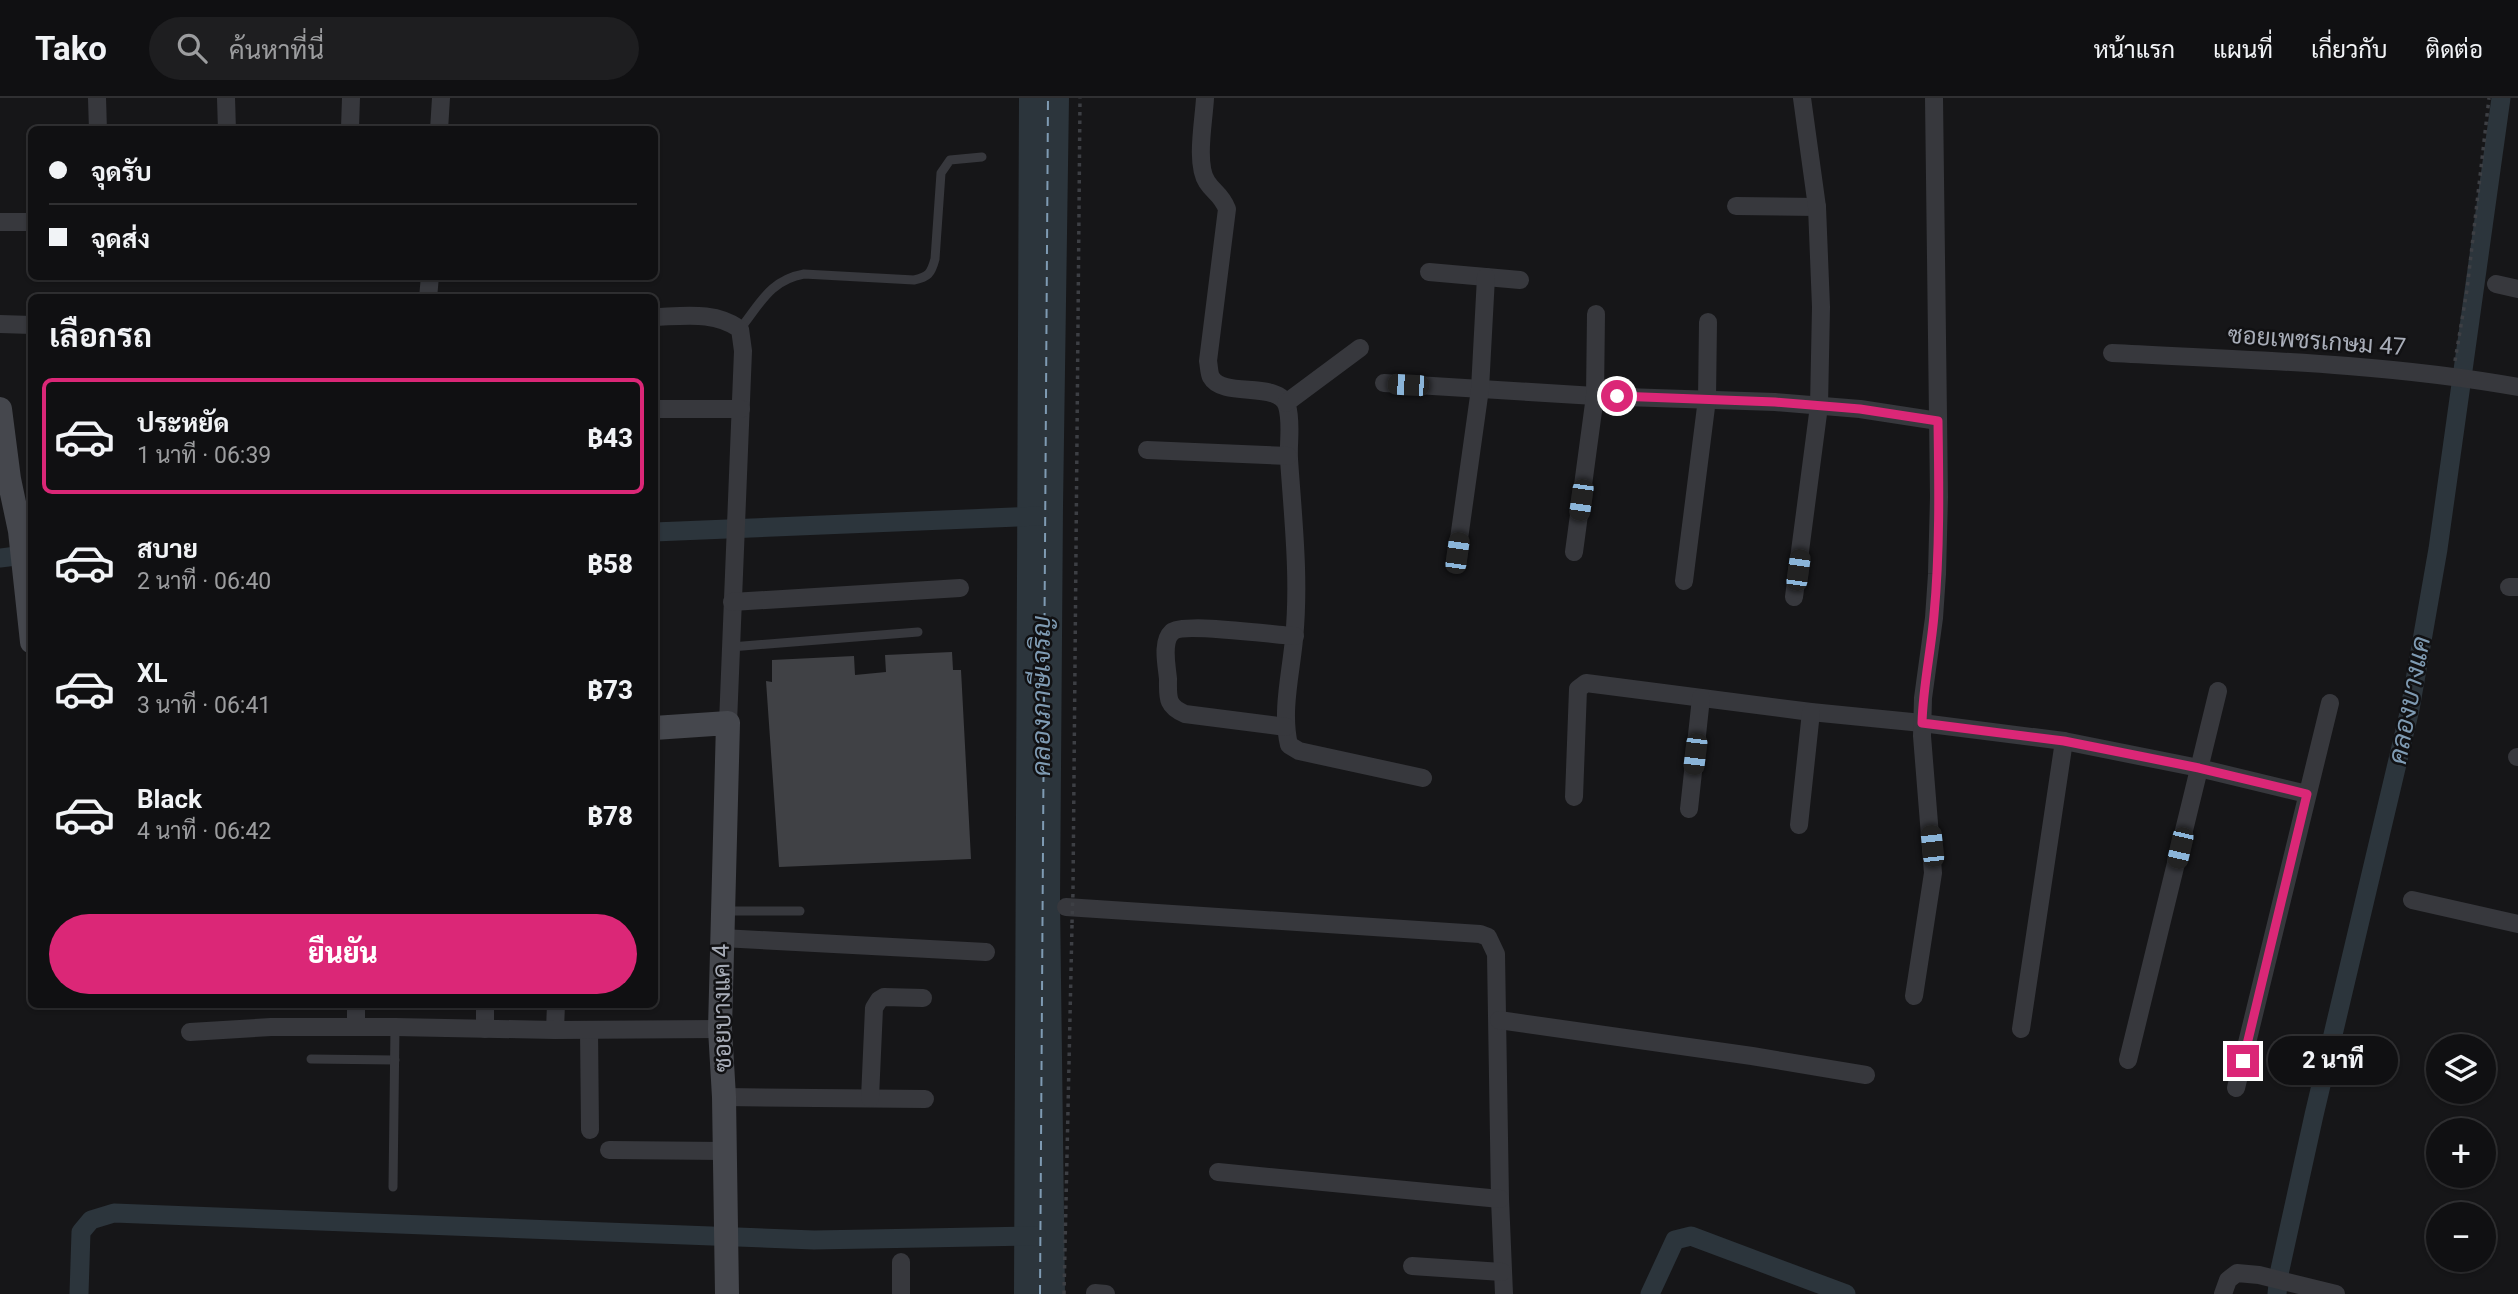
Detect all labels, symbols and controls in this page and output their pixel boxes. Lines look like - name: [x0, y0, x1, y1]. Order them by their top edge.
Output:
- search box: [149, 17, 639, 80]
- text: Tako: [35, 29, 107, 68]
- icon: search: [173, 29, 211, 67]
- text: ค้นหาที่นี่: [229, 35, 324, 65]
- text: หน้าแรก: [2094, 36, 2175, 64]
- text: แผนที่: [2213, 36, 2273, 64]
- text: เกี่ยวกับ: [2311, 36, 2388, 64]
- text: ติดต่อ: [2426, 36, 2483, 64]
- text: จุดรับ: [91, 157, 152, 187]
- text: จุดส่ง: [91, 224, 150, 254]
- text: เลือกรถ: [49, 317, 152, 355]
- street label: ซอยเพชรเกษม 47: [2227, 321, 2407, 361]
- car: [1387, 373, 1430, 397]
- route start: [1601, 380, 1633, 412]
- icon: car: [53, 405, 116, 468]
- text: ประหยัด: [137, 408, 230, 438]
- text: ฿43: [587, 423, 633, 453]
- text: 1 นาที · 06:39: [137, 442, 271, 469]
- car: [1568, 478, 1595, 522]
- icon: car: [53, 531, 116, 594]
- car: [1444, 531, 1471, 575]
- text: สบาย: [137, 534, 198, 564]
- car: [1785, 548, 1812, 592]
- text: ฿58: [587, 549, 633, 579]
- text: 2 นาที · 06:40: [137, 568, 271, 595]
- water label: คลองภาษีเจริญ: [1025, 615, 1057, 776]
- water label: คลองบางแค: [2382, 633, 2436, 767]
- icon: car: [53, 657, 116, 720]
- text: XL: [137, 658, 168, 688]
- text: ฿73: [587, 675, 633, 705]
- text: 3 นาที · 06:41: [137, 692, 271, 719]
- car: [1683, 732, 1708, 776]
- icon: car: [53, 783, 116, 846]
- text: Black: [137, 784, 202, 814]
- text: ฿78: [587, 801, 633, 831]
- text: 4 นาที · 06:42: [137, 818, 271, 845]
- car: [1920, 824, 1945, 868]
- car: [2166, 825, 2195, 871]
- button: ยืนยัน: [49, 914, 637, 994]
- street label: ซอยบางแค 4: [707, 944, 737, 1072]
- map controls: [2426, 1034, 2496, 1272]
- button: layers: [2426, 1034, 2496, 1104]
- callout: 2 นาที: [2268, 1037, 2397, 1086]
- route end: [2227, 1045, 2259, 1077]
- text: 2 นาที: [2302, 1047, 2364, 1074]
- button: +: [2426, 1118, 2496, 1188]
- button: −: [2426, 1202, 2496, 1272]

